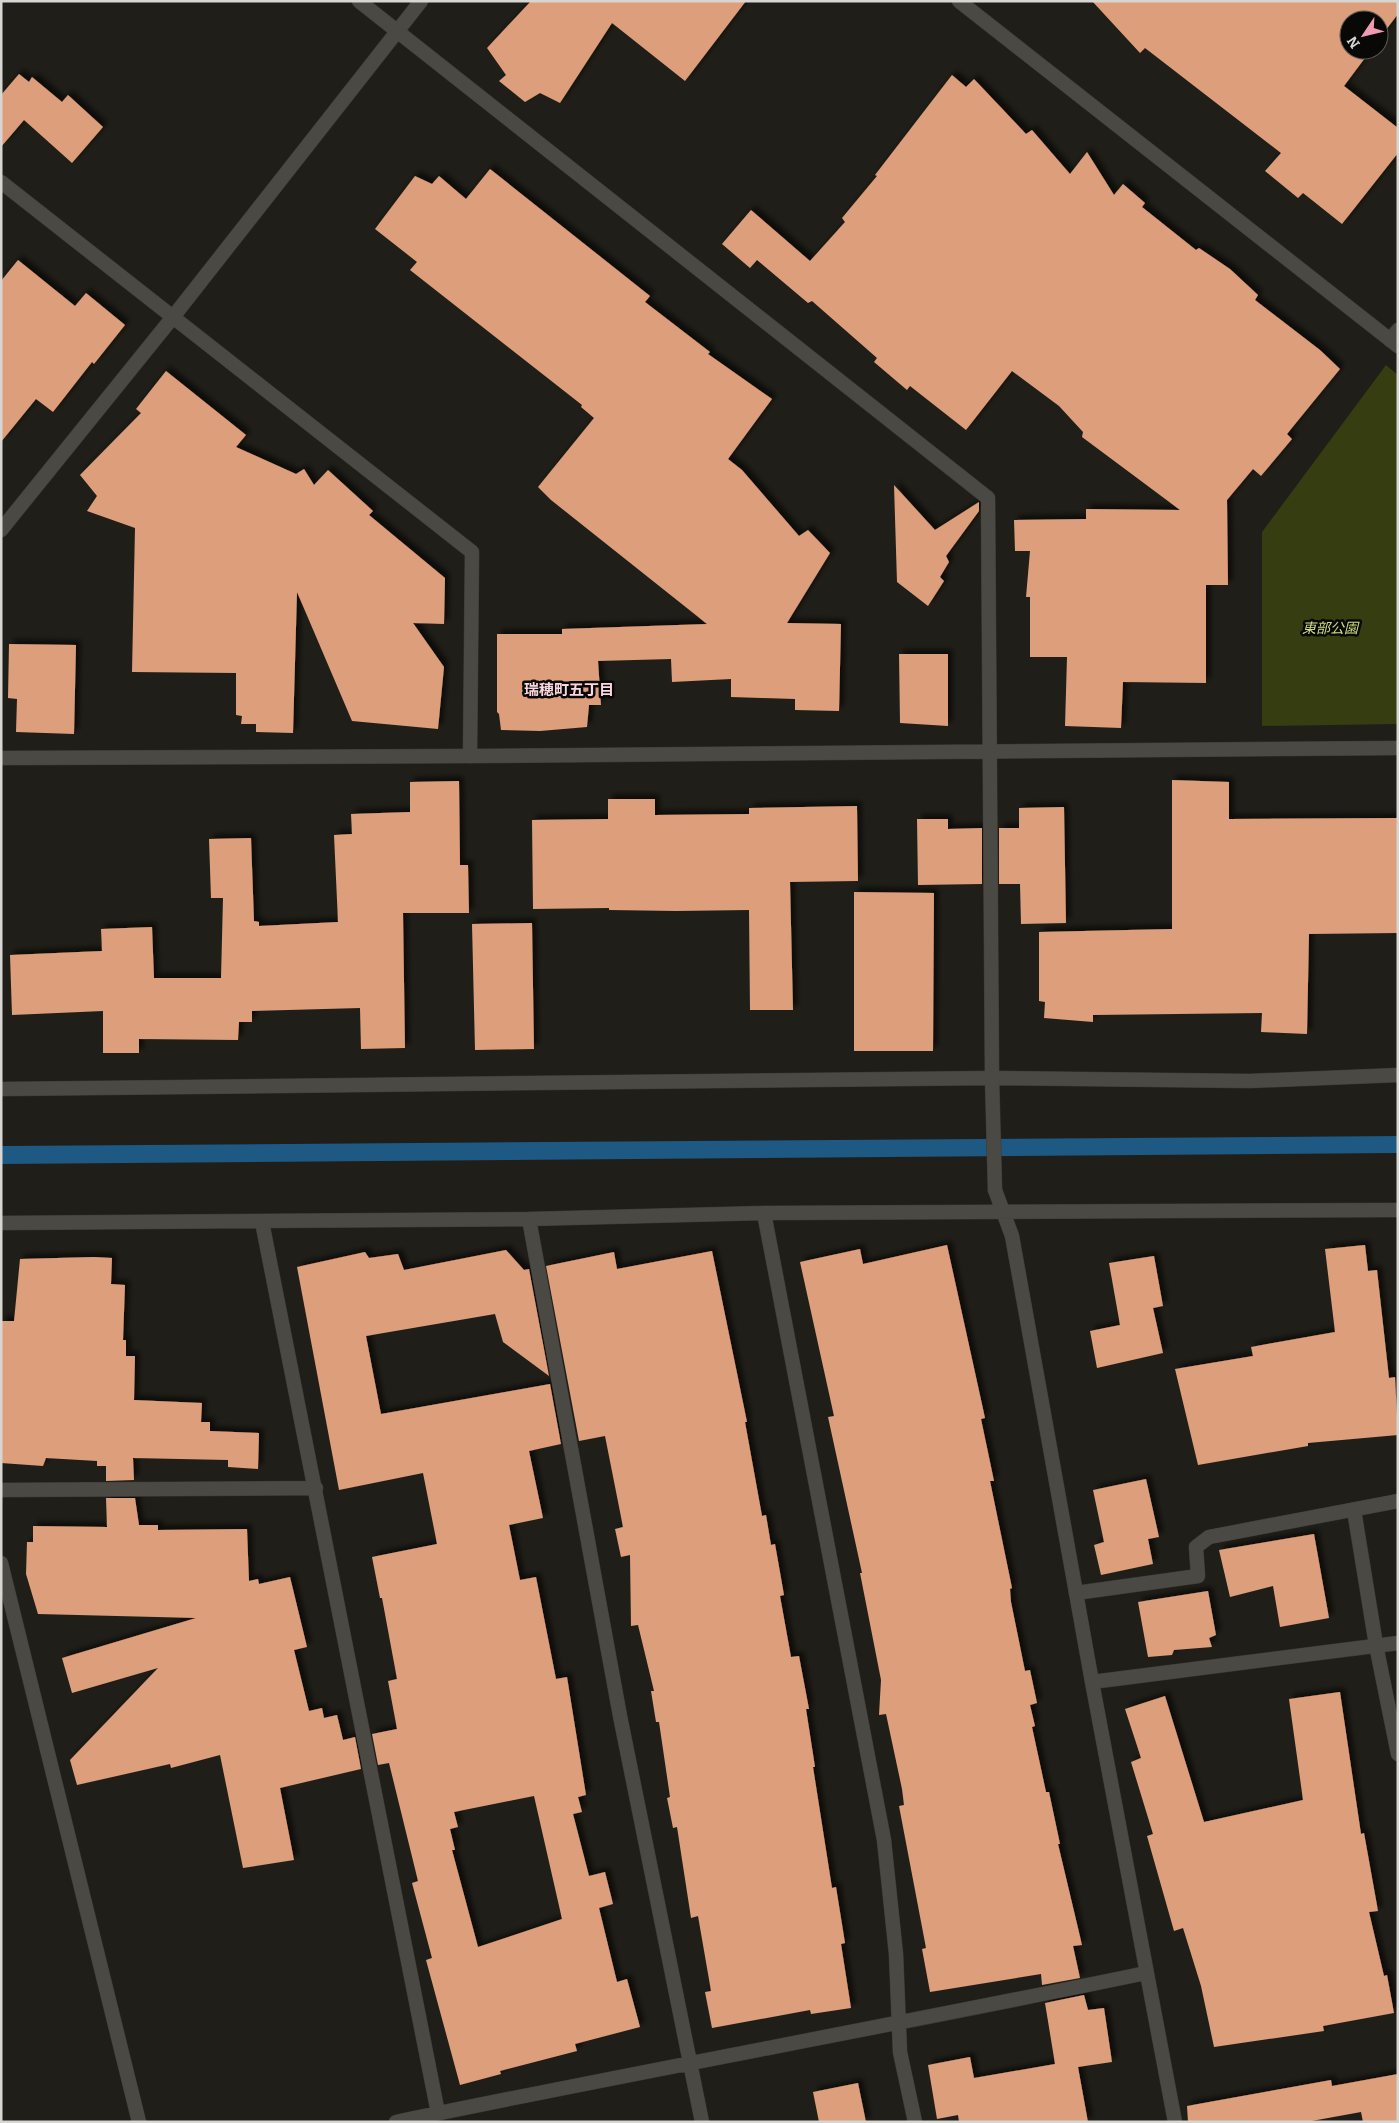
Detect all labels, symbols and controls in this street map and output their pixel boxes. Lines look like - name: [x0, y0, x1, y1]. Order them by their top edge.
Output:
- north arrow: [1339, 10, 1389, 60]
- text: N: [1344, 33, 1364, 51]
- park label: 東部公園: [1302, 620, 1360, 637]
- district label: 瑞穂町五丁目: [524, 681, 614, 699]

